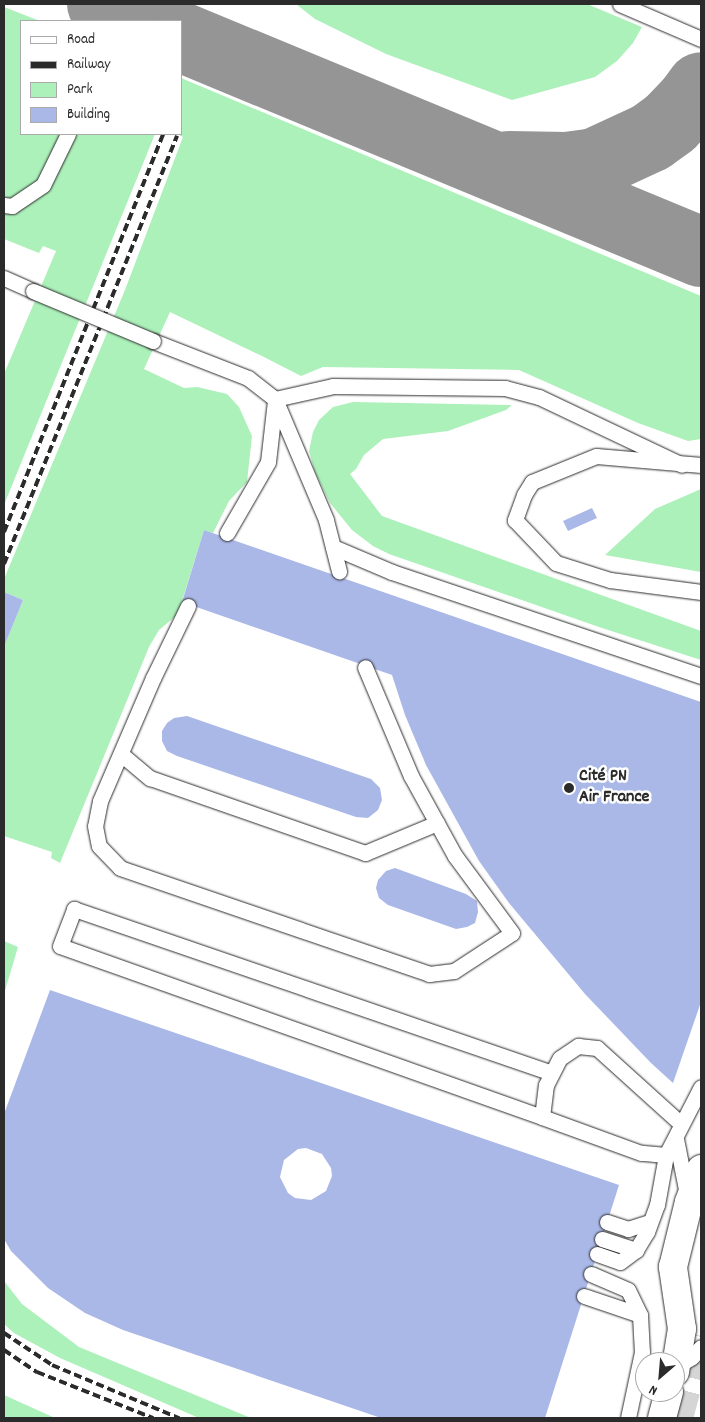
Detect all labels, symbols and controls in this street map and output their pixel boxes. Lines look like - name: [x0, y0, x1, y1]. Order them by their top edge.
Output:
- legend: [20, 20, 182, 135]
- text: Road: [67, 29, 95, 51]
- text: Railway: [67, 54, 110, 76]
- text: Park: [67, 79, 93, 101]
- text: Building: [67, 104, 110, 126]
- place label: Cité PN Air France: [579, 767, 650, 810]
- marker: Cité PN Air France: [563, 782, 575, 794]
- north arrow: [635, 1352, 685, 1402]
- text: N: [646, 1379, 661, 1400]

